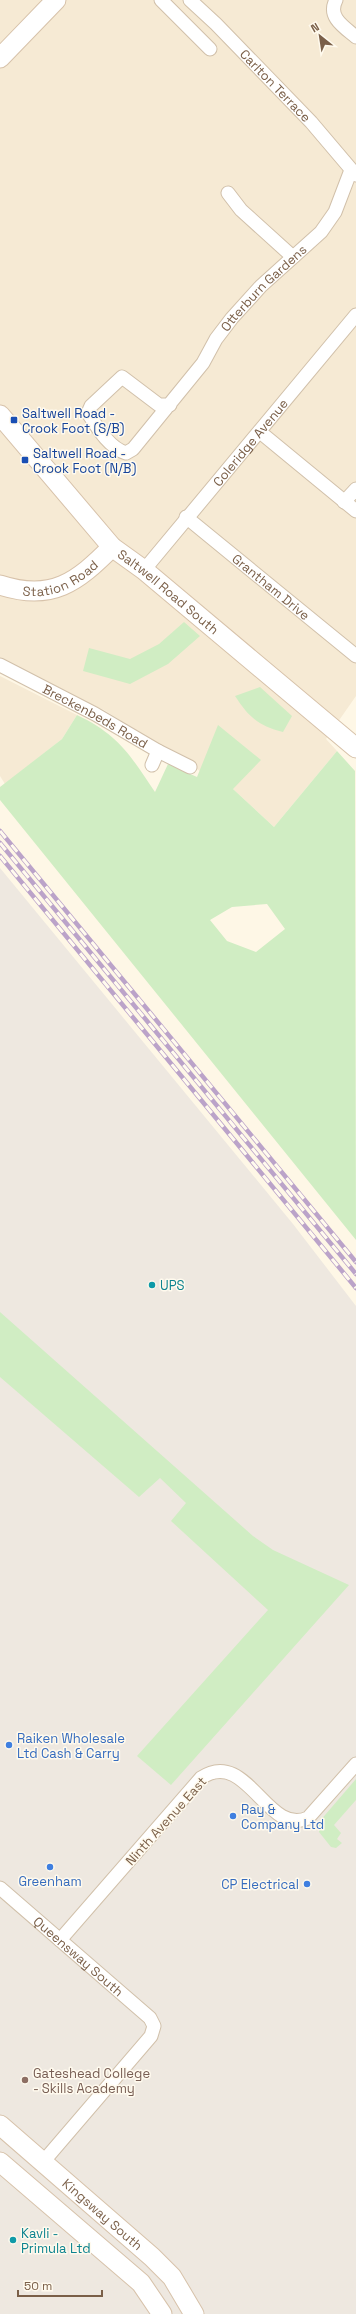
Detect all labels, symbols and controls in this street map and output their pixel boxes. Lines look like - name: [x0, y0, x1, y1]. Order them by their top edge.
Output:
- north arrow: [300, 16, 340, 56]
- text: N: [308, 19, 322, 35]
- street label: Carlton Terrace: [236, 45, 315, 126]
- street label: Otterburn Gardens: [217, 241, 310, 335]
- street label: Coleridge Avenue: [209, 395, 291, 490]
- place label: Saltwell Road - Crook Foot (S/B): [22, 405, 125, 437]
- marker: Saltwell Road - Crook Foot (S/B): [9, 415, 19, 425]
- place label: Saltwell Road - Crook Foot (N/B): [33, 445, 136, 477]
- marker: Saltwell Road - Crook Foot (N/B): [20, 455, 30, 465]
- street label: Saltwell Road South: [114, 545, 222, 638]
- street label: Grantham Drive: [229, 550, 314, 624]
- street label: Station Road: [22, 556, 101, 600]
- street label: Breckenbeds Road: [40, 680, 151, 752]
- place label: UPS: [160, 1277, 184, 1294]
- marker: UPS: [147, 1280, 157, 1290]
- place label: Raiken Wholesale Ltd Cash & Carry: [17, 1730, 125, 1762]
- marker: Raiken Wholesale Ltd Cash & Carry: [4, 1740, 14, 1750]
- street label: Ninth Avenue East: [122, 1773, 210, 1869]
- place label: Ray & Company Ltd: [241, 1801, 324, 1833]
- marker: Ray & Company Ltd: [228, 1811, 238, 1821]
- marker: Greenham: [45, 1862, 55, 1872]
- place label: Greenham: [18, 1873, 82, 1890]
- place label: CP Electrical: [221, 1876, 299, 1893]
- marker: CP Electrical: [302, 1879, 312, 1889]
- street label: Queensway South: [30, 1912, 127, 2000]
- place label: Gateshead College - Skills Academy: [33, 2065, 150, 2097]
- marker: Gateshead College - Skills Academy: [20, 2075, 30, 2085]
- street label: Kingsway South: [59, 2175, 146, 2254]
- place label: Kavli - Primula Ltd: [21, 2225, 91, 2257]
- marker: Kavli - Primula Ltd: [8, 2235, 18, 2245]
- scale bar: [18, 2272, 102, 2298]
- text: 50 m: [24, 2278, 52, 2294]

